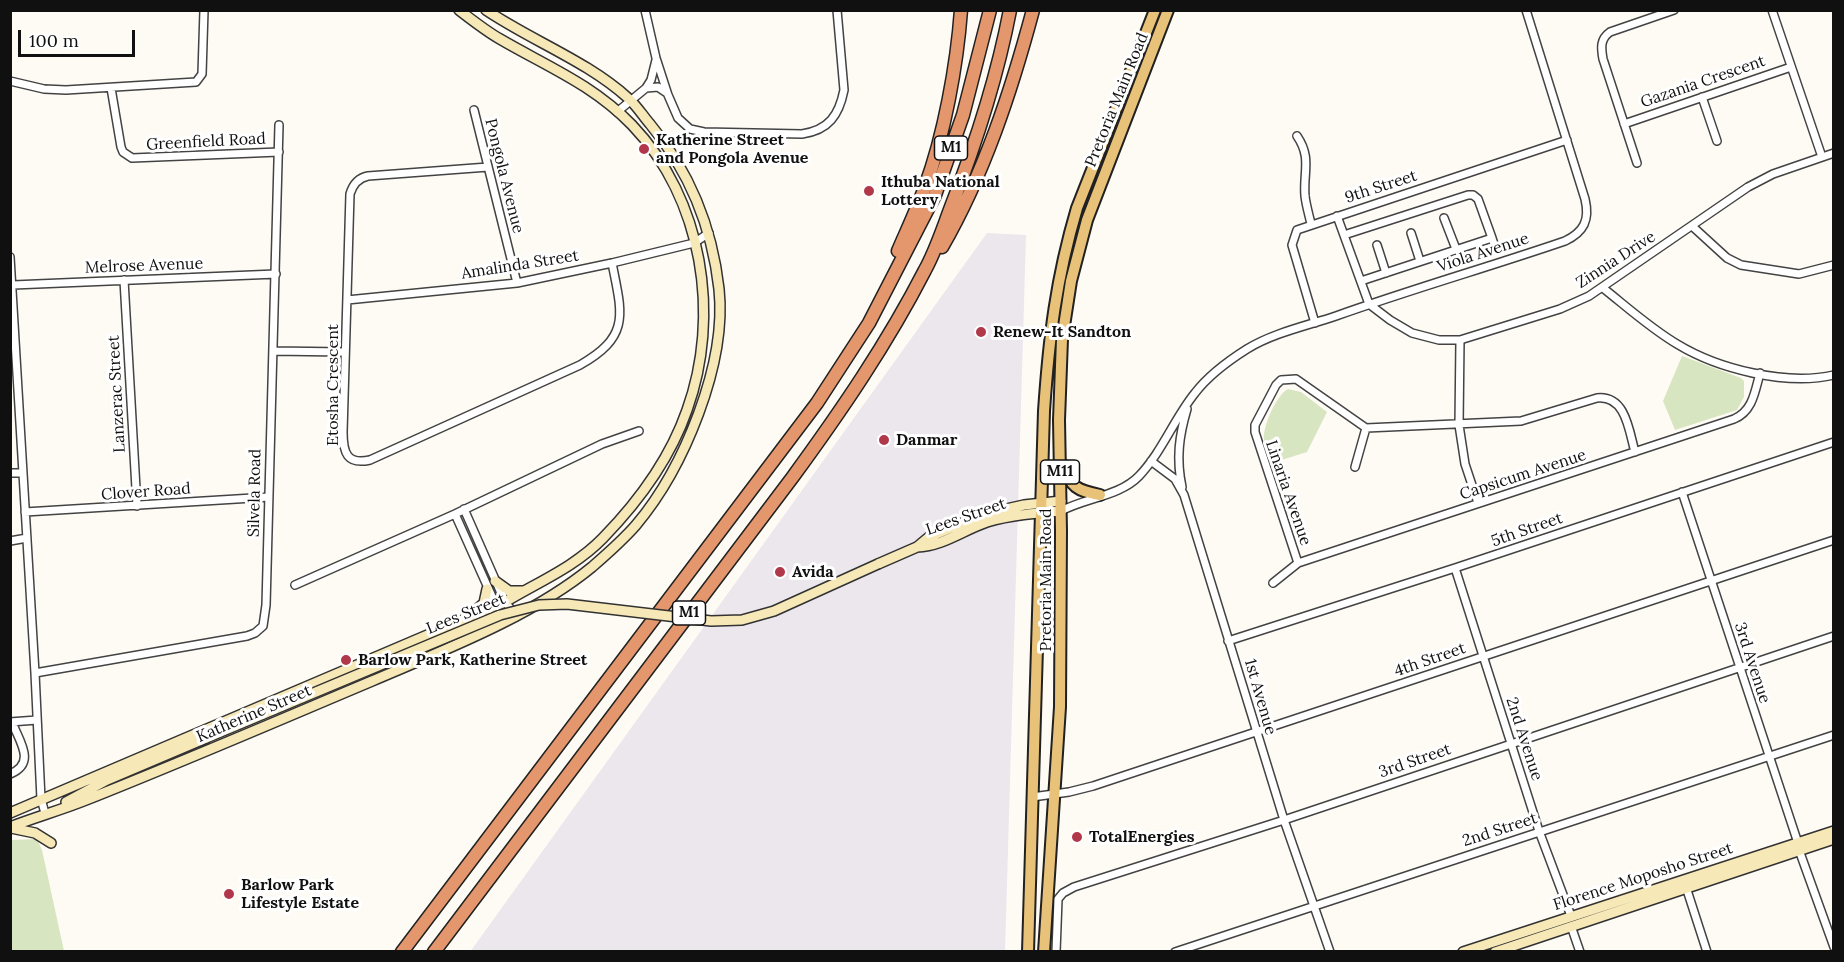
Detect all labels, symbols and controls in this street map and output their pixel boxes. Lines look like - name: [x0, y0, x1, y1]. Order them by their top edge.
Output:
- scale bar: [21, 18, 138, 56]
- text: 100 m: [29, 29, 79, 52]
- street label: Pretoria Main Road: [1081, 30, 1153, 170]
- street label: Gazania Crescent: [1638, 52, 1768, 112]
- street label: Pongola Avenue: [480, 117, 528, 235]
- street label: Greenfield Road: [146, 129, 266, 155]
- place label: Katherine Street and Pongola Avenue: [656, 130, 808, 168]
- road number: M1: [934, 136, 968, 160]
- marker: Katherine Street and Pongola Avenue: [637, 142, 651, 156]
- street label: 9th Street: [1343, 166, 1419, 208]
- place label: Ithuba National Lottery: [881, 172, 1000, 210]
- marker: Ithuba National Lottery: [862, 184, 876, 198]
- street label: Zinnia Drive: [1573, 227, 1659, 293]
- street label: Viola Avenue: [1435, 229, 1531, 277]
- street label: Amalinda Street: [460, 246, 580, 284]
- street label: Melrose Avenue: [85, 254, 203, 278]
- place label: Renew-It Sandton: [993, 322, 1131, 342]
- street label: Etosha Crescent: [323, 324, 343, 446]
- marker: Renew-It Sandton: [974, 325, 988, 339]
- street label: Lanzerac Street: [104, 335, 130, 453]
- place label: Danmar: [896, 430, 957, 450]
- marker: Danmar: [877, 433, 891, 447]
- street label: Linaria Avenue: [1261, 438, 1315, 548]
- street label: Capsicum Avenue: [1457, 446, 1589, 504]
- street label: Silvela Road: [245, 449, 265, 537]
- road number: M11: [1040, 460, 1080, 484]
- street label: Clover Road: [101, 479, 191, 505]
- street label: Lees Street: [923, 494, 1009, 540]
- street label: Pretoria Main Road: [1036, 509, 1056, 651]
- street label: 5th Street: [1489, 509, 1565, 551]
- place label: Avida: [792, 562, 834, 582]
- marker: Avida: [773, 565, 787, 579]
- street label: Lees Street: [424, 589, 508, 639]
- road number: M1: [672, 601, 706, 625]
- street label: 3rd Avenue: [1730, 620, 1774, 706]
- street label: 4th Street: [1392, 639, 1468, 681]
- place label: Barlow Park, Katherine Street: [358, 650, 587, 670]
- marker: Barlow Park, Katherine Street: [339, 653, 353, 667]
- street label: 1st Avenue: [1240, 657, 1280, 737]
- street label: Katherine Street: [194, 681, 314, 747]
- street label: 2nd Avenue: [1502, 695, 1546, 783]
- street label: 3rd Street: [1376, 740, 1454, 782]
- street label: 2nd Street: [1460, 809, 1540, 851]
- place label: TotalEnergies: [1089, 827, 1195, 847]
- marker: TotalEnergies: [1070, 830, 1084, 844]
- street label: Florence Moposho Street: [1551, 839, 1735, 915]
- place label: Barlow Park Lifestyle Estate: [241, 875, 359, 913]
- marker: Barlow Park Lifestyle Estate: [222, 887, 236, 901]

